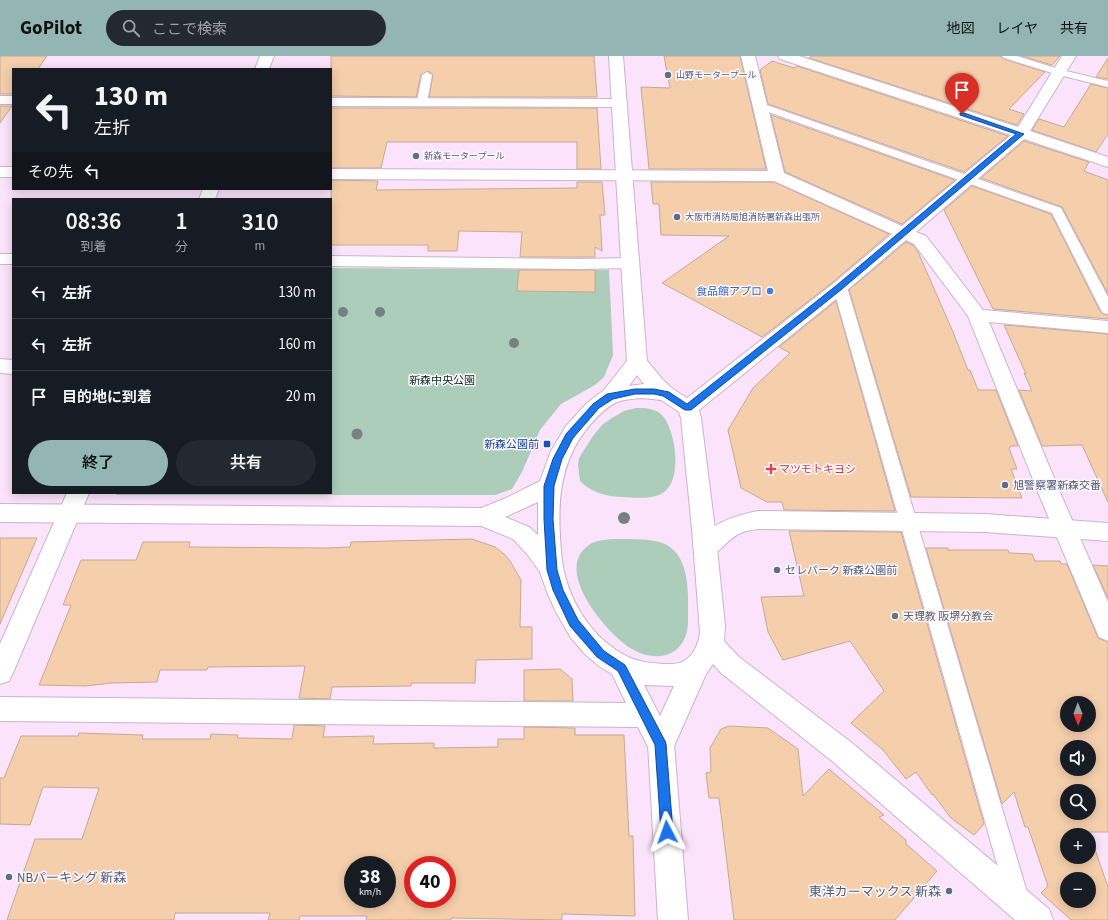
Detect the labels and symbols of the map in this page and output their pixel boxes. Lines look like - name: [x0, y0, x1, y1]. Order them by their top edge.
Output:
- place label: 山野モータープール: [676, 69, 756, 82]
- marker: 山野モータープール: [663, 70, 673, 80]
- pin: [945, 73, 979, 114]
- place label: 新森モータープール: [424, 150, 504, 163]
- marker: 新森モータープール: [411, 151, 421, 161]
- place label: 大阪市消防局旭消防署新森出張所: [685, 211, 820, 224]
- marker: 大阪市消防局旭消防署新森出張所: [672, 212, 682, 222]
- place label: 食品館アプロ: [696, 284, 762, 299]
- marker: 食品館アプロ: [765, 286, 775, 296]
- park label: 新森中央公園: [409, 373, 475, 388]
- place label: 新森公園前: [484, 437, 539, 452]
- marker: 新森公園前: [542, 439, 552, 449]
- place label: マツモトキヨシ: [779, 462, 856, 477]
- marker: マツモトキヨシ: [766, 464, 776, 474]
- place label: 旭警察署新森交番: [1013, 478, 1101, 493]
- marker: 旭警察署新森交番: [1000, 480, 1010, 490]
- place label: セレパーク 新森公園前: [785, 563, 897, 578]
- marker: セレパーク 新森公園前: [772, 565, 782, 575]
- place label: 天理教 阪堺分教会: [903, 609, 993, 624]
- marker: 天理教 阪堺分教会: [890, 611, 900, 621]
- north arrow: [1060, 696, 1096, 732]
- position arrow: [646, 811, 688, 853]
- speed limit sign: 40: [404, 856, 456, 908]
- place label: NBパーキング 新森: [17, 869, 126, 887]
- marker: NBパーキング 新森: [4, 872, 14, 882]
- place label: 東洋カーマックス 新森: [809, 883, 941, 901]
- marker: 東洋カーマックス 新森: [944, 886, 954, 896]

